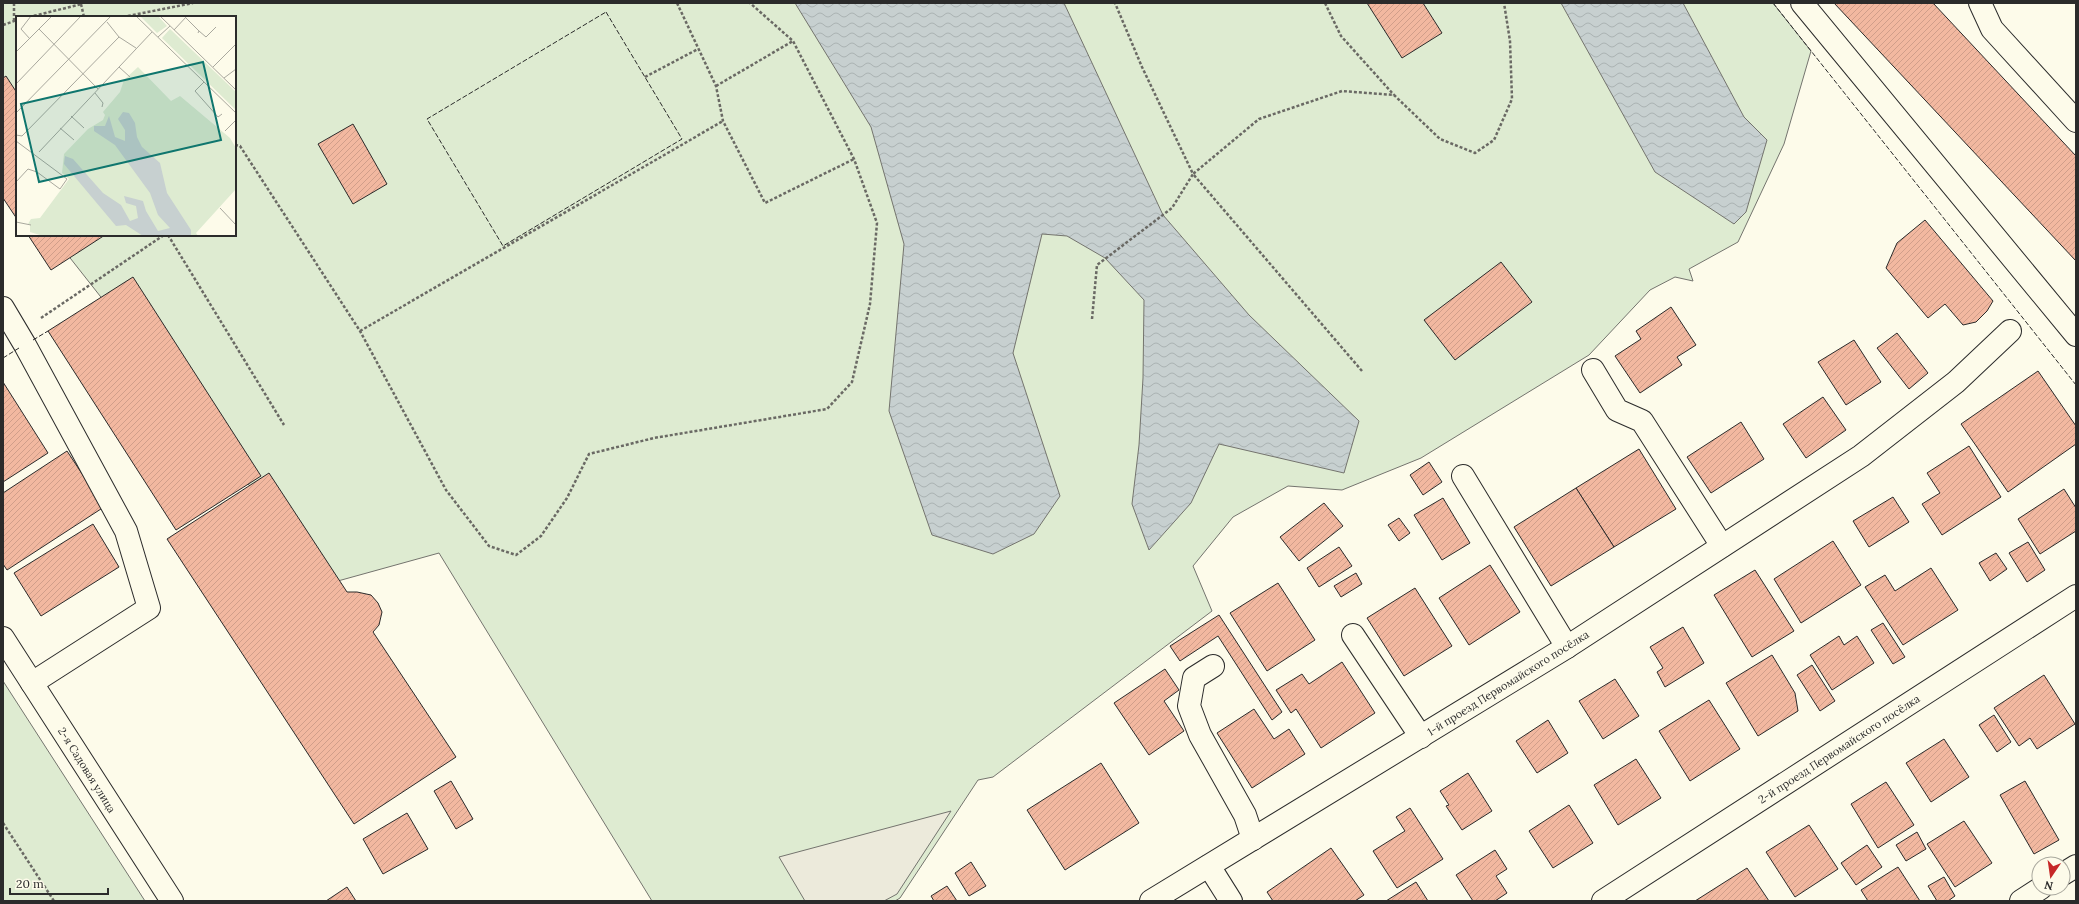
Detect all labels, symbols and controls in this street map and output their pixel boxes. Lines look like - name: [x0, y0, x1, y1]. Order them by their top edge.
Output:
- inset map: [16, 16, 236, 236]
- street label: 1-й проезд Первомайского посёлка: [1425, 627, 1592, 739]
- street label: 2-й проезд Первомайского посёлка: [1756, 691, 1923, 807]
- street label: 2-я Садовая улица: [55, 725, 119, 816]
- north arrow: [2031, 856, 2071, 896]
- scale bar: [10, 870, 108, 896]
- text: 20 m: [16, 876, 44, 891]
- text: N: [2043, 878, 2054, 894]

